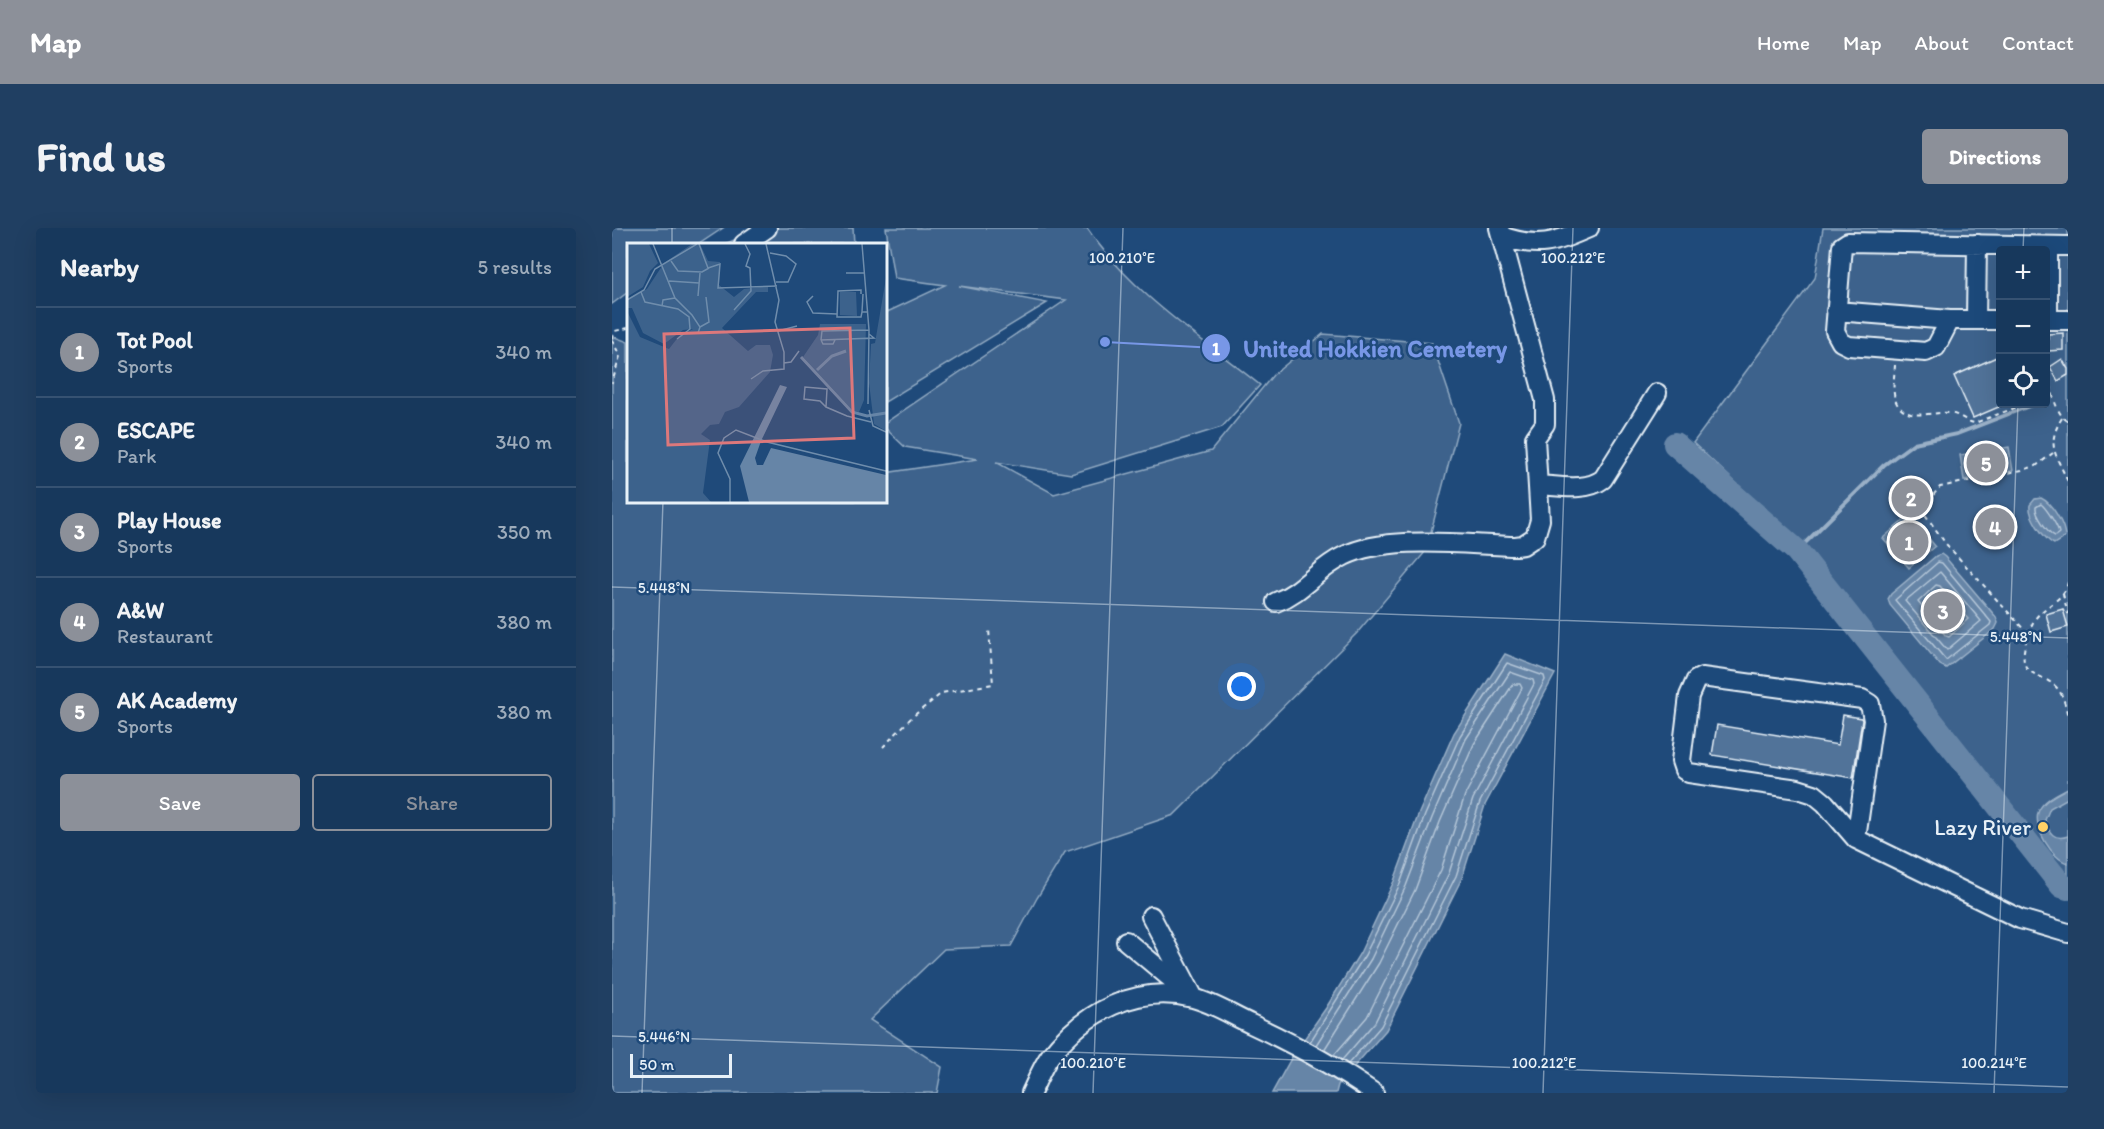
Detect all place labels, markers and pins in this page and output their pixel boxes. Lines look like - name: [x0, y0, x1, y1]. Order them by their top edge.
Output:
- callout: United Hokkien Cemetery: [1201, 327, 1520, 369]
- pin: 5: [1966, 440, 2006, 486]
- pin: 2: [1892, 476, 1930, 520]
- pin: 4: [1976, 504, 2014, 550]
- pin: 1: [1890, 520, 1928, 564]
- pin: 3: [1924, 588, 1962, 634]
- place label: Lazy River: [1934, 814, 2031, 841]
- marker: Lazy River: [2036, 820, 2050, 834]

